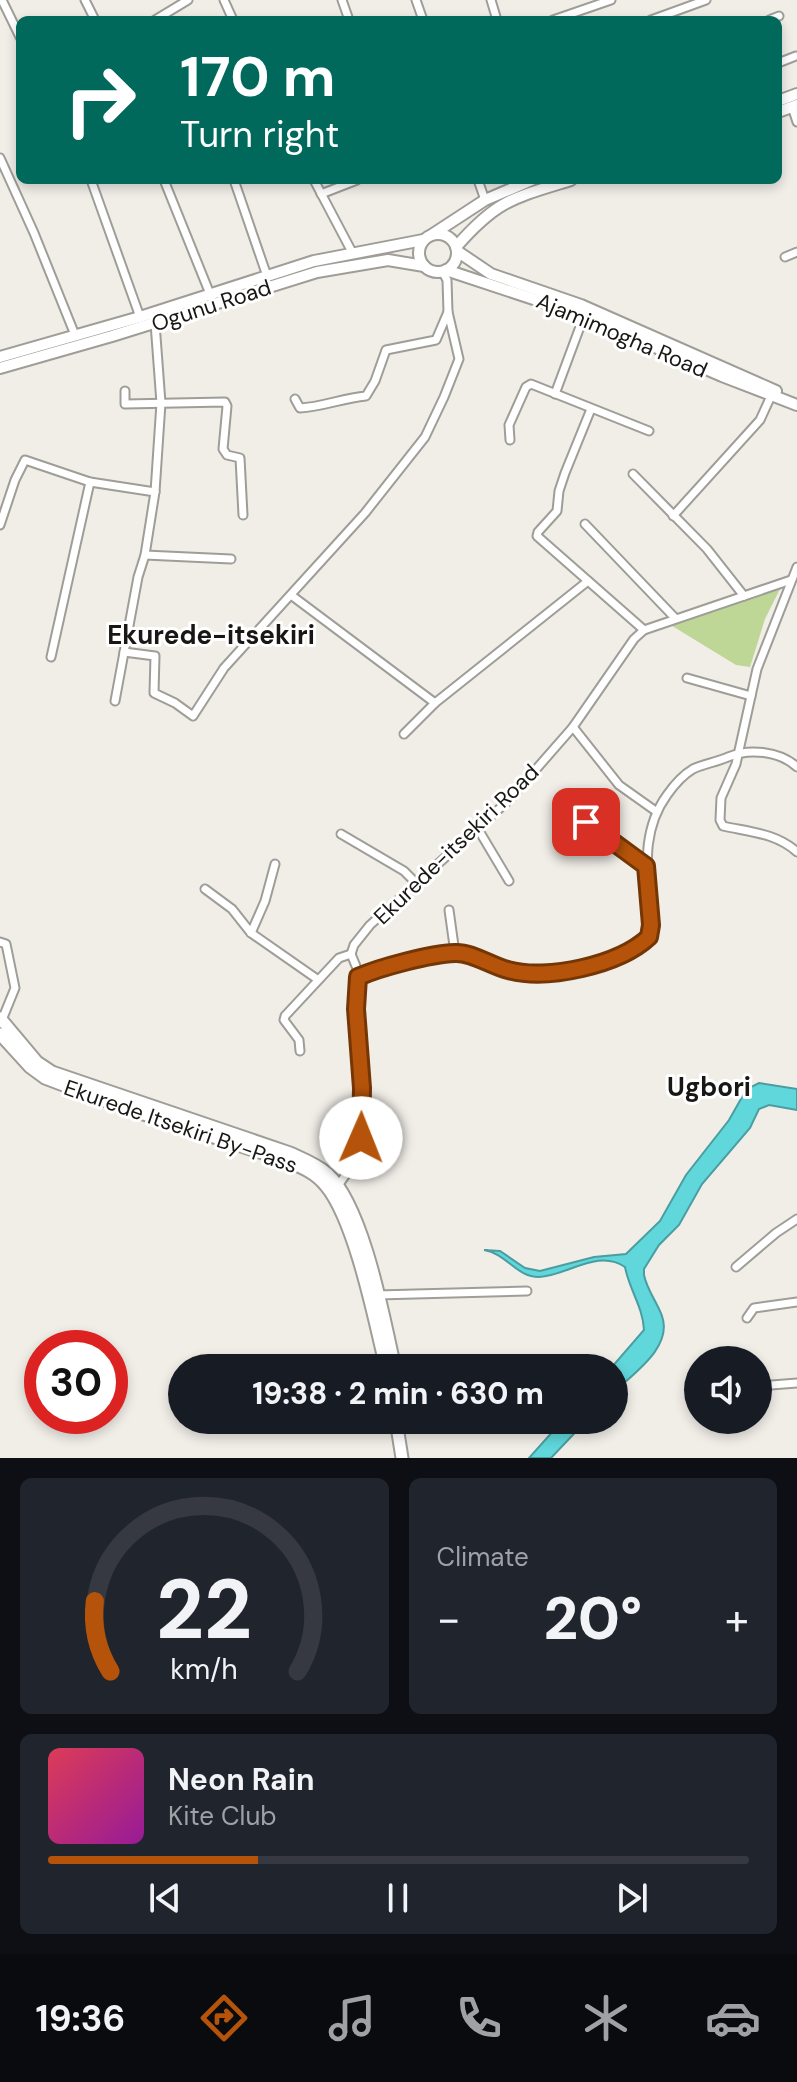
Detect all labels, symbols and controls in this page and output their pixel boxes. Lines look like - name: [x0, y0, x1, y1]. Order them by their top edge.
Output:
- text: 170 m: [180, 40, 335, 113]
- icon: right: [48, 48, 152, 152]
- text: Turn right: [180, 111, 339, 158]
- street label: Ogunu Road: [148, 272, 275, 338]
- street label: Ajamimogha Road: [532, 286, 712, 385]
- district label: Ekurede-itsekiri: [107, 618, 315, 652]
- street label: Ekurede-itsekiri Road: [368, 758, 545, 931]
- pin: [552, 788, 620, 856]
- icon: arrive: [564, 800, 608, 844]
- district label: Ugbori: [667, 1070, 751, 1104]
- street label: Ekurede Itsekiri By-Pass: [60, 1073, 301, 1180]
- position arrow: [319, 1096, 403, 1180]
- speed limit sign: 30: [24, 1330, 128, 1434]
- map controls: [684, 1346, 772, 1434]
- button: sound: [684, 1346, 772, 1434]
- text: 19:38 · 2 min · 630 m: [252, 1374, 544, 1413]
- text: Climate: [437, 1540, 529, 1574]
- text: 22: [156, 1555, 252, 1664]
- text: 20°: [543, 1579, 642, 1658]
- text: −: [437, 1590, 461, 1648]
- text: +: [725, 1590, 749, 1648]
- text: km/h: [170, 1651, 238, 1688]
- text: Neon Rain: [168, 1760, 314, 1799]
- text: Kite Club: [168, 1799, 277, 1833]
- icon: previous: [143, 1876, 187, 1920]
- icon: pause: [376, 1876, 420, 1920]
- icon: next: [610, 1876, 654, 1920]
- icon: directions: [196, 1990, 252, 2046]
- icon: music: [324, 1990, 380, 2046]
- icon: phone: [451, 1990, 507, 2046]
- icon: climate: [578, 1990, 634, 2046]
- icon: car: [705, 1990, 761, 2046]
- text: 19:36: [36, 1995, 125, 2042]

